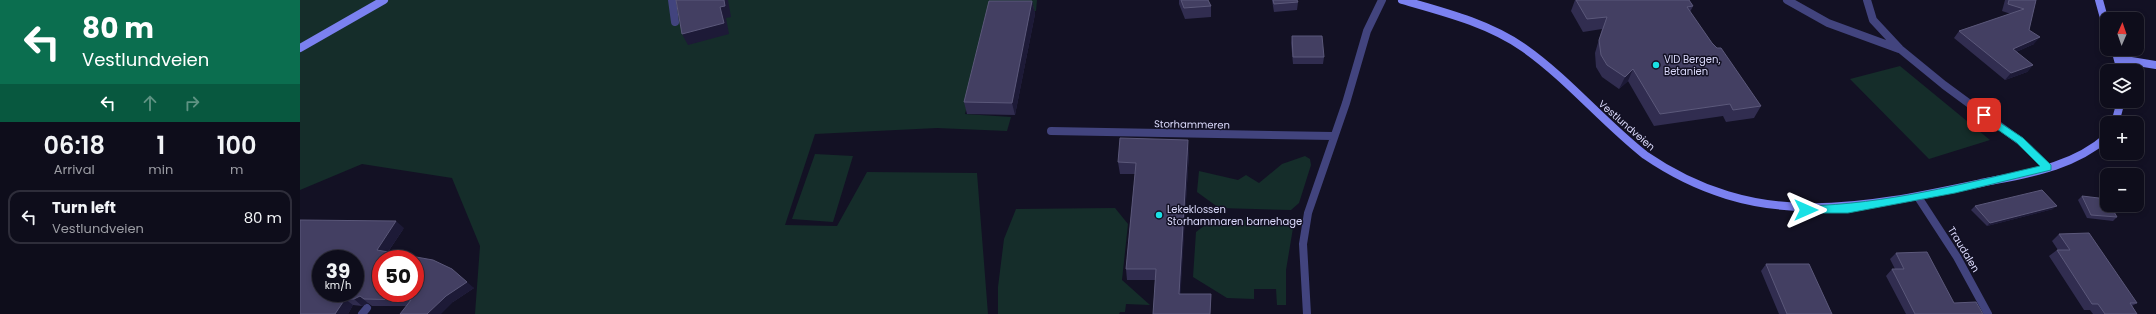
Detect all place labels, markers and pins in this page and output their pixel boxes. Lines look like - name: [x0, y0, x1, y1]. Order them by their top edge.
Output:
- place label: VID Bergen, Betanien: [1664, 52, 1720, 79]
- marker: VID Bergen, Betanien: [1651, 60, 1661, 70]
- pin: [1967, 98, 2001, 132]
- place label: Lekeklossen Storhammaren barnehage: [1167, 202, 1302, 229]
- marker: Lekeklossen Storhammaren barnehage: [1154, 210, 1164, 220]

